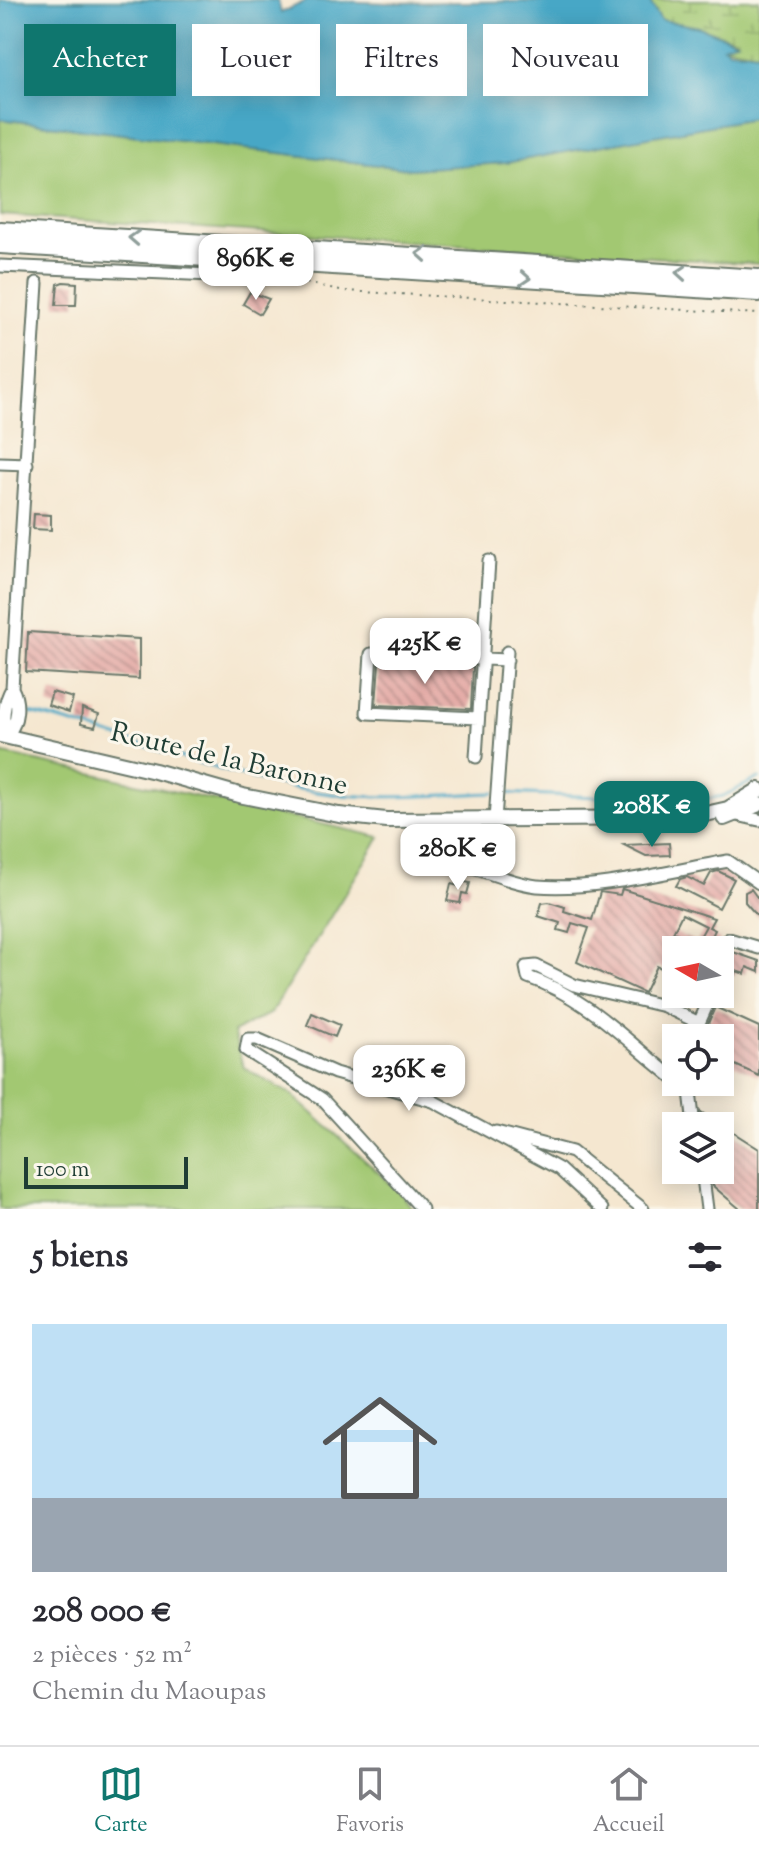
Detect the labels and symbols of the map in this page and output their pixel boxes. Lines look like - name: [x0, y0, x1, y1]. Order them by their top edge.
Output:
- one-way arrow: [127, 230, 140, 247]
- pin: 896K €: [191, 234, 321, 302]
- one-way arrow: [415, 246, 428, 263]
- one-way arrow: [674, 265, 687, 282]
- one-way arrow: [519, 269, 532, 286]
- pin: 425K €: [360, 618, 490, 686]
- street label: Route de la Baronne: [106, 713, 352, 807]
- pin: 208K €: [587, 781, 717, 849]
- pin: 280K €: [393, 824, 523, 892]
- north arrow: [662, 936, 734, 1008]
- pin: 236K €: [344, 1045, 474, 1113]
- scale bar: [24, 1153, 188, 1189]

